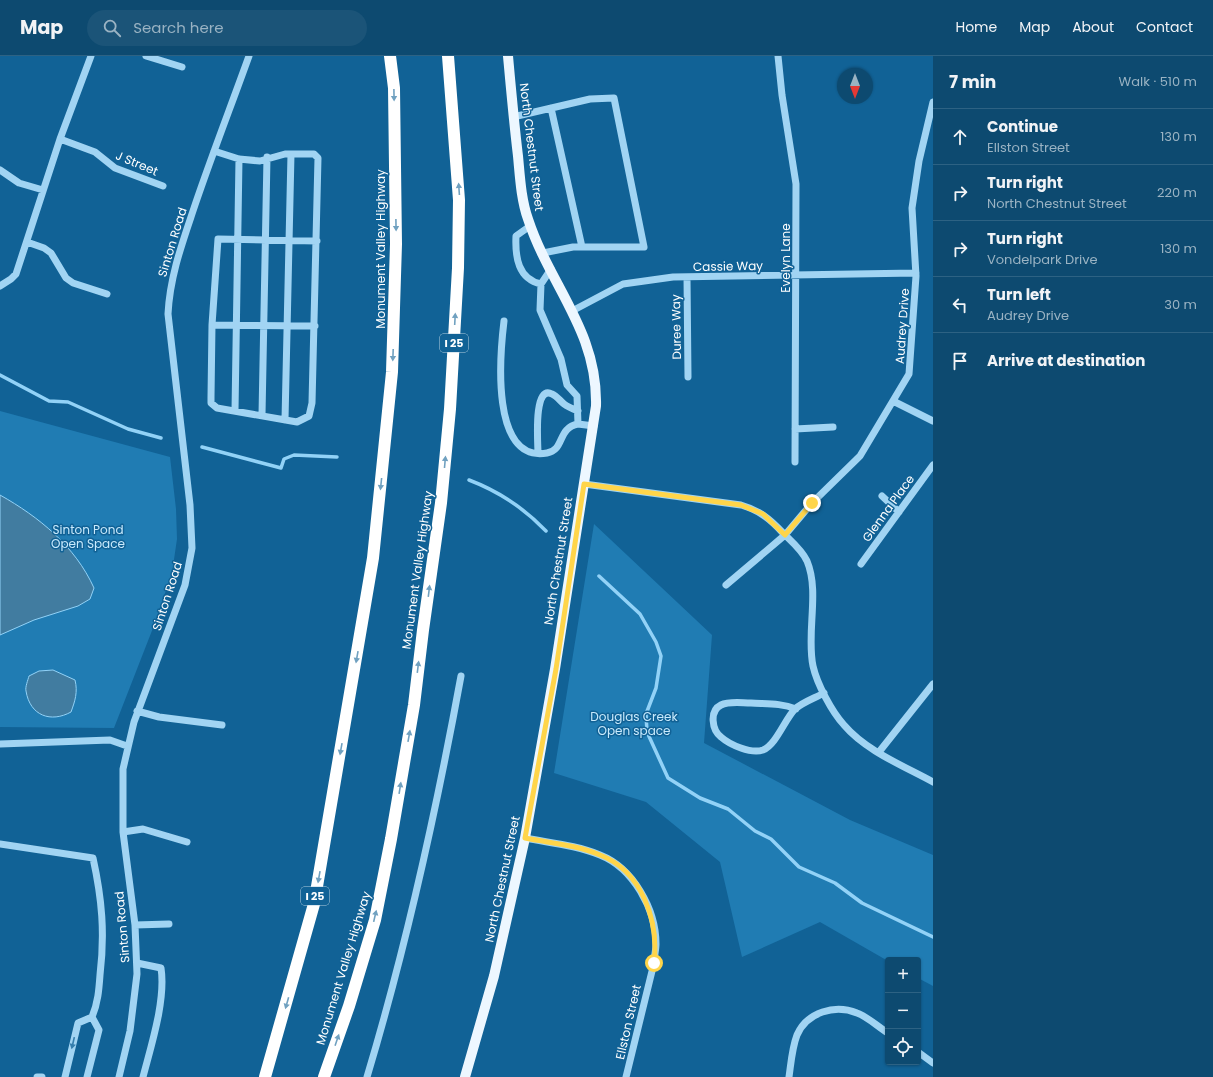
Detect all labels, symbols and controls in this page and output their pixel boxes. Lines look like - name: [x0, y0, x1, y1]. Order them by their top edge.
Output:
- search box: [87, 10, 367, 46]
- text: Map: [20, 14, 63, 41]
- icon: search: [101, 17, 123, 39]
- text: Search here: [133, 17, 224, 38]
- text: Home: [955, 17, 997, 37]
- text: Map: [1019, 17, 1050, 37]
- text: About: [1072, 17, 1114, 37]
- text: Contact: [1136, 17, 1193, 37]
- north arrow: [837, 68, 873, 104]
- text: 7 min: [949, 70, 996, 94]
- text: Walk · 510 m: [1119, 72, 1197, 91]
- street label: North Chestnut Street: [516, 82, 548, 212]
- one-way arrow: [391, 89, 397, 102]
- text: Continue: [987, 116, 1058, 137]
- icon: ahead: [949, 126, 971, 148]
- text: 130 m: [1160, 127, 1197, 146]
- text: Ellston Street: [987, 138, 1070, 157]
- street label: J Street: [113, 146, 161, 180]
- street label: Monument Valley Highway: [372, 169, 389, 329]
- text: Turn right: [987, 172, 1063, 193]
- icon: right: [949, 182, 971, 204]
- one-way arrow: [455, 183, 462, 195]
- text: 220 m: [1157, 183, 1197, 202]
- text: North Chestnut Street: [987, 194, 1127, 213]
- street label: Sinton Road: [153, 205, 191, 279]
- one-way arrow: [393, 219, 399, 232]
- street label: Evelyn Lane: [777, 223, 794, 293]
- text: Turn right: [987, 228, 1063, 249]
- icon: right: [949, 238, 971, 260]
- text: 130 m: [1160, 239, 1197, 258]
- text: Vondelpark Drive: [987, 250, 1098, 269]
- street label: Cassie Way: [693, 257, 763, 275]
- text: Turn left: [987, 284, 1051, 305]
- street label: Audrey Drive: [891, 288, 913, 364]
- street label: Duree Way: [667, 294, 685, 360]
- icon: left: [949, 294, 971, 316]
- text: 30 m: [1164, 295, 1197, 314]
- text: Audrey Drive: [987, 306, 1069, 325]
- one-way arrow: [452, 313, 459, 325]
- road number: I 25: [440, 334, 468, 352]
- one-way arrow: [389, 349, 396, 361]
- icon: arrive: [949, 350, 971, 372]
- text: Arrive at destination: [987, 350, 1145, 371]
- one-way arrow: [441, 456, 448, 468]
- street label: Glenna Place: [858, 471, 918, 545]
- one-way arrow: [378, 478, 384, 490]
- street label: Monument Valley Highway: [397, 490, 437, 650]
- route end: [803, 494, 821, 512]
- street label: North Chestnut Street: [540, 496, 576, 626]
- park label: Sinton Pond Open Space: [51, 521, 125, 552]
- street label: Sinton Road: [148, 559, 186, 633]
- one-way arrow: [426, 585, 432, 597]
- one-way arrow: [354, 651, 360, 663]
- one-way arrow: [415, 661, 422, 673]
- park label: Douglas Creek Open space: [590, 708, 678, 739]
- one-way arrow: [406, 730, 412, 742]
- one-way arrow: [338, 743, 344, 755]
- one-way arrow: [397, 782, 403, 794]
- street label: North Chestnut Street: [480, 814, 524, 944]
- one-way arrow: [316, 871, 322, 883]
- road number: I 25: [301, 887, 329, 905]
- street label: Monument Valley Highway: [312, 889, 375, 1047]
- street label: Sinton Road: [110, 890, 134, 964]
- one-way arrow: [373, 910, 379, 922]
- route start: [645, 954, 663, 972]
- map controls: [885, 957, 921, 1065]
- button: +: [885, 957, 921, 993]
- street label: Ellston Street: [611, 983, 645, 1061]
- button: −: [885, 993, 921, 1029]
- one-way arrow: [284, 997, 290, 1009]
- button: locate: [885, 1029, 921, 1065]
- one-way arrow: [334, 1034, 340, 1046]
- one-way arrow: [70, 1036, 76, 1049]

